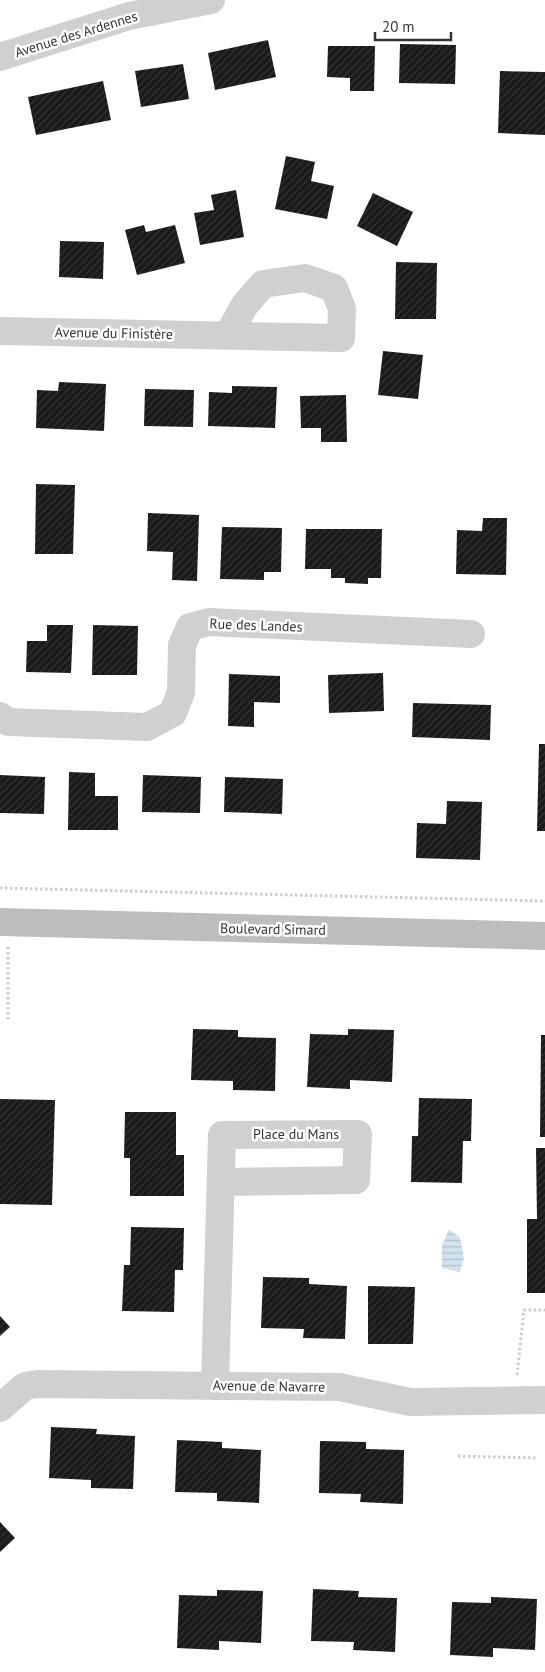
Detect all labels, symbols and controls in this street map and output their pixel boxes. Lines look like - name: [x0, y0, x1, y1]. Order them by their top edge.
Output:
- street label: Avenue des Ardennes: [13, 7, 140, 61]
- scale bar: [375, 10, 451, 42]
- text: 20 m: [382, 17, 415, 36]
- street label: Avenue du Finistère: [55, 323, 173, 343]
- street label: Rue des Landes: [209, 614, 303, 636]
- street label: Boulevard Simard: [220, 919, 326, 939]
- street label: Place du Mans: [253, 1125, 339, 1143]
- street label: Avenue de Navarre: [213, 1376, 325, 1396]

